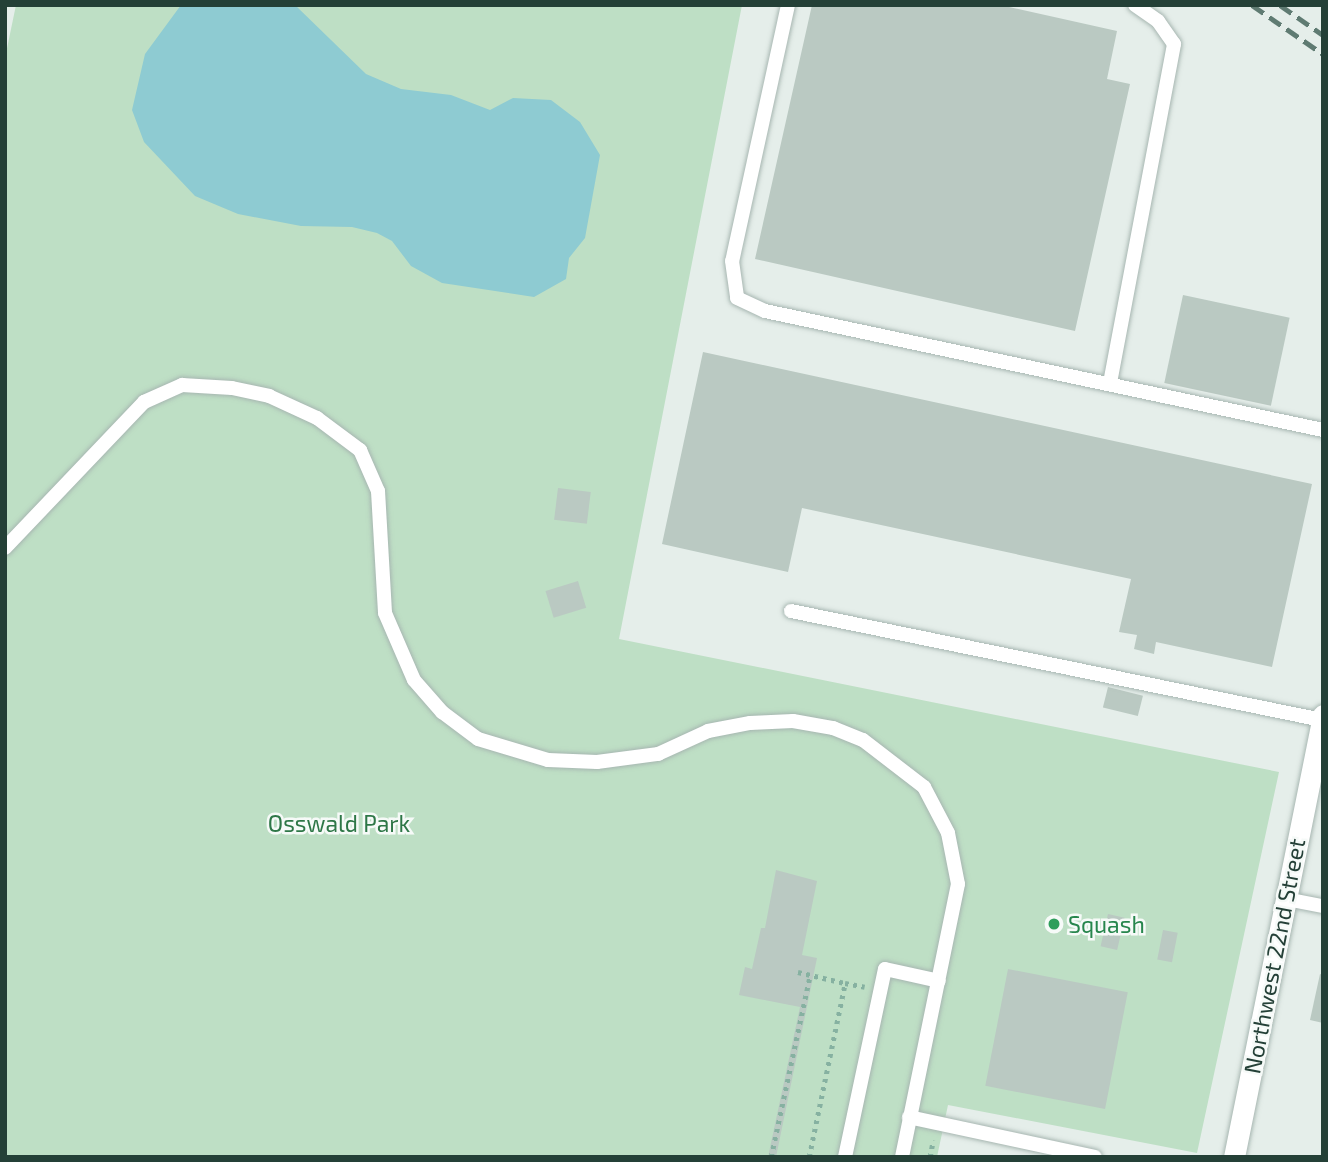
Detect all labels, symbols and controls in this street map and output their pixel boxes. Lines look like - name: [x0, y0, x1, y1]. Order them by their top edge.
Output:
- park label: Osswald Park: [268, 809, 410, 837]
- street label: Northwest 22nd Street: [1238, 836, 1310, 1076]
- place label: Squash: [1068, 910, 1145, 938]
- marker: Squash: [1046, 916, 1062, 932]

